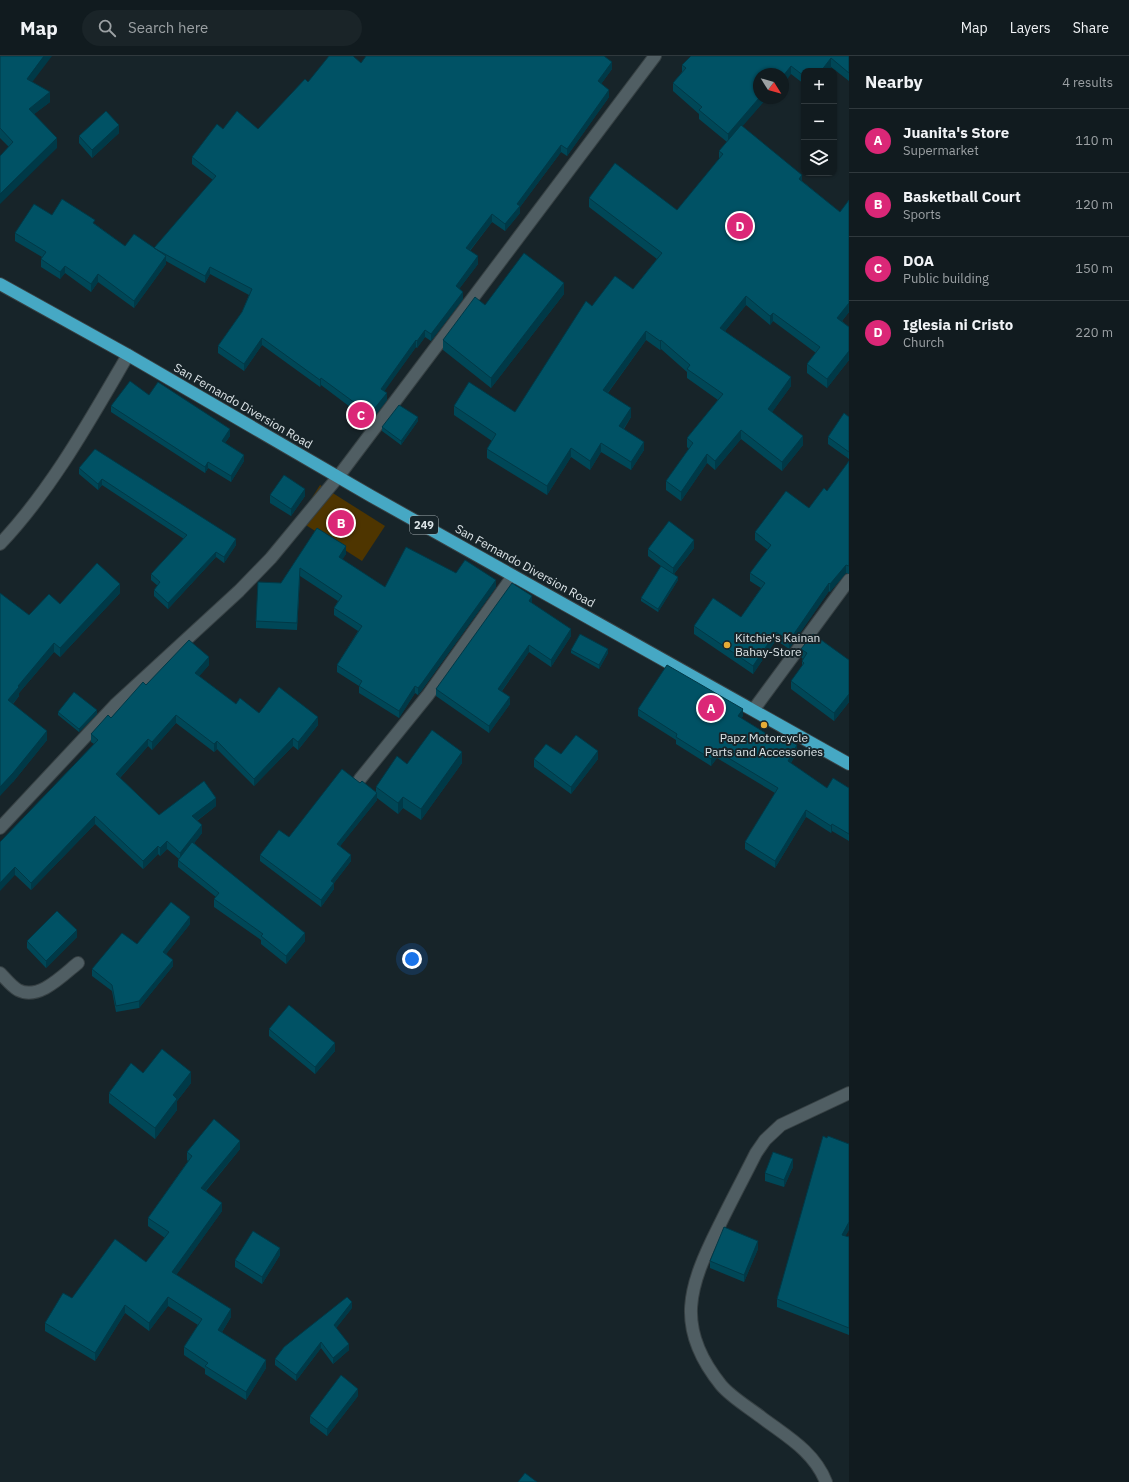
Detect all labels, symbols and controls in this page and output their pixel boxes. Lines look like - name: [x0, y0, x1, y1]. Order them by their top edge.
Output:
- search box: [82, 10, 362, 46]
- text: Map: [20, 16, 58, 40]
- icon: search: [96, 17, 118, 39]
- text: Search here: [128, 18, 208, 37]
- text: Map: [961, 19, 988, 37]
- text: Layers: [1010, 19, 1051, 37]
- text: Share: [1073, 19, 1109, 37]
- north arrow: [753, 68, 789, 104]
- map controls: [801, 68, 837, 176]
- button: +: [801, 68, 837, 104]
- text: Nearby: [865, 71, 923, 93]
- text: 4 results: [1062, 74, 1113, 91]
- button: −: [801, 104, 837, 140]
- text: Juanita's Store: [903, 123, 1009, 142]
- text: A: [874, 132, 882, 149]
- text: 110 m: [1075, 132, 1113, 149]
- button: layers: [801, 140, 837, 176]
- text: Supermarket: [903, 142, 979, 159]
- text: Basketball Court: [903, 187, 1021, 206]
- text: B: [874, 196, 882, 213]
- text: 120 m: [1075, 196, 1113, 213]
- text: Sports: [903, 206, 941, 223]
- pin: D: [727, 211, 753, 241]
- text: DOA: [903, 251, 934, 270]
- text: C: [874, 260, 882, 277]
- text: 150 m: [1075, 260, 1113, 277]
- text: Public building: [903, 270, 989, 287]
- text: Iglesia ni Cristo: [903, 315, 1013, 334]
- text: D: [873, 324, 883, 341]
- text: 220 m: [1075, 324, 1113, 341]
- text: Church: [903, 334, 944, 351]
- street label: San Fernando Diversion Road: [171, 360, 315, 451]
- pin: C: [348, 400, 374, 430]
- pin: B: [328, 508, 354, 538]
- road number: 249: [410, 516, 438, 534]
- street label: San Fernando Diversion Road: [453, 521, 598, 610]
- place label: Kitchie's Kainan Bahay-Store: [735, 630, 820, 659]
- marker: Kitchie's Kainan Bahay-Store: [722, 640, 732, 650]
- pin: A: [698, 693, 724, 723]
- marker: Papz Motorcycle Parts and Accessories: [759, 720, 769, 730]
- place label: Papz Motorcycle Parts and Accessories: [705, 730, 823, 759]
- your location: [402, 949, 422, 969]

